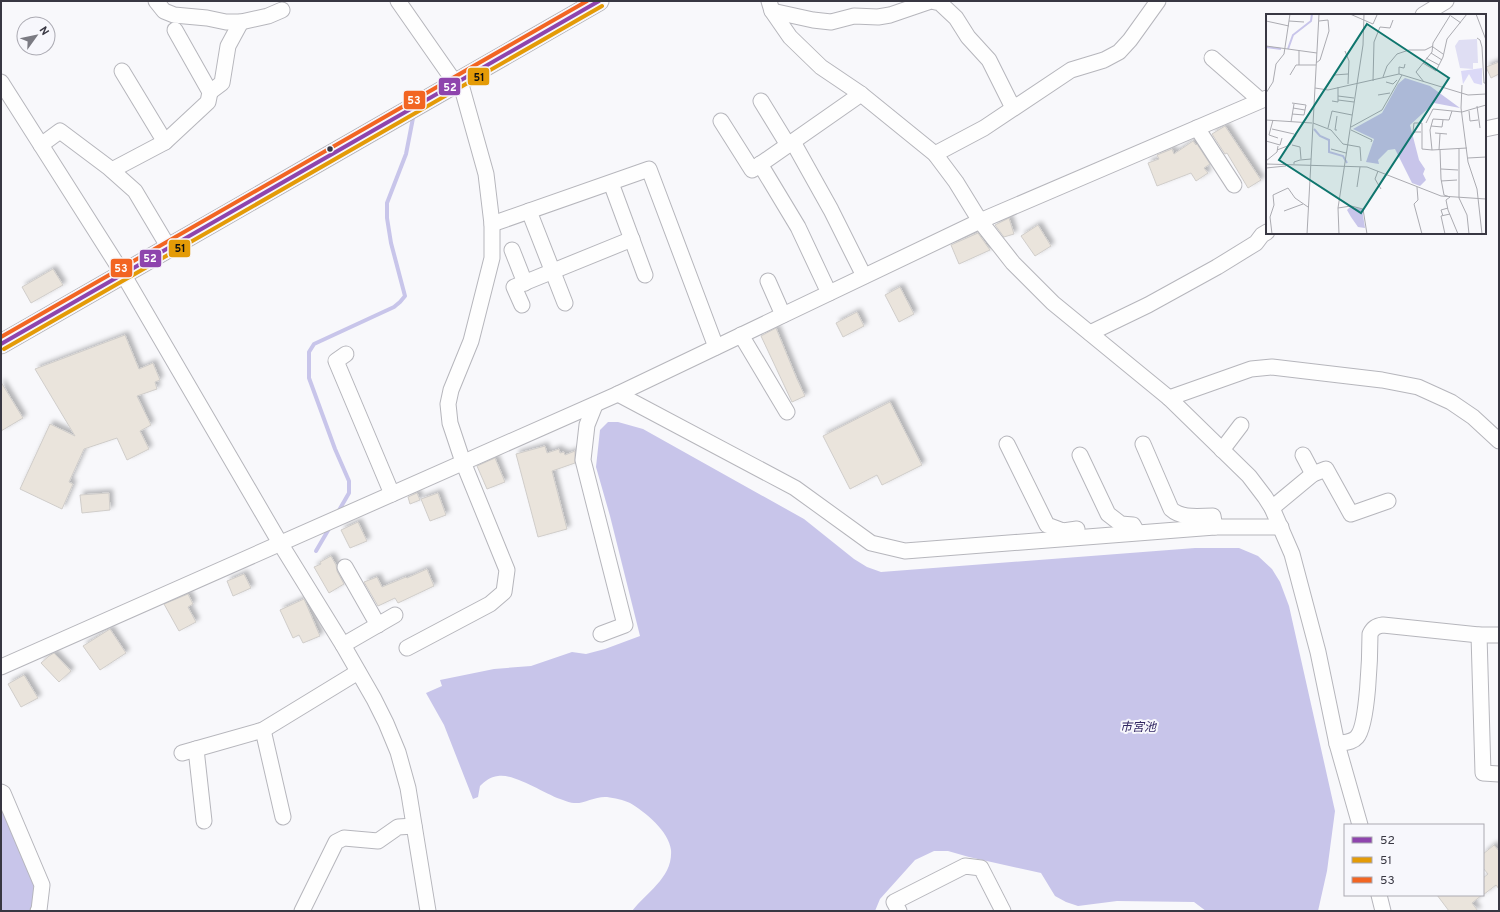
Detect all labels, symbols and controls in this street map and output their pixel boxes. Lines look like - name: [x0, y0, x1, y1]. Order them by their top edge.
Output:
- inset map: [1266, 14, 1486, 234]
- north arrow: [16, 16, 56, 56]
- text: N: [36, 24, 52, 38]
- line badge: 51: [467, 67, 490, 86]
- text: 51: [473, 71, 485, 85]
- line badge: 52: [438, 77, 461, 96]
- text: 52: [443, 81, 457, 95]
- line badge: 53: [403, 90, 426, 110]
- text: 53: [407, 94, 421, 108]
- unlabelled marker: [325, 144, 335, 154]
- line badge: 51: [168, 239, 191, 258]
- text: 51: [174, 242, 186, 256]
- line badge: 52: [139, 249, 162, 268]
- text: 52: [143, 252, 157, 266]
- line badge: 53: [110, 258, 133, 278]
- text: 53: [114, 262, 128, 276]
- water label: 市宮池: [1120, 720, 1157, 736]
- legend: [1344, 824, 1484, 896]
- text: 52: [1380, 833, 1395, 849]
- text: 51: [1380, 853, 1392, 869]
- text: 53: [1380, 873, 1395, 889]

